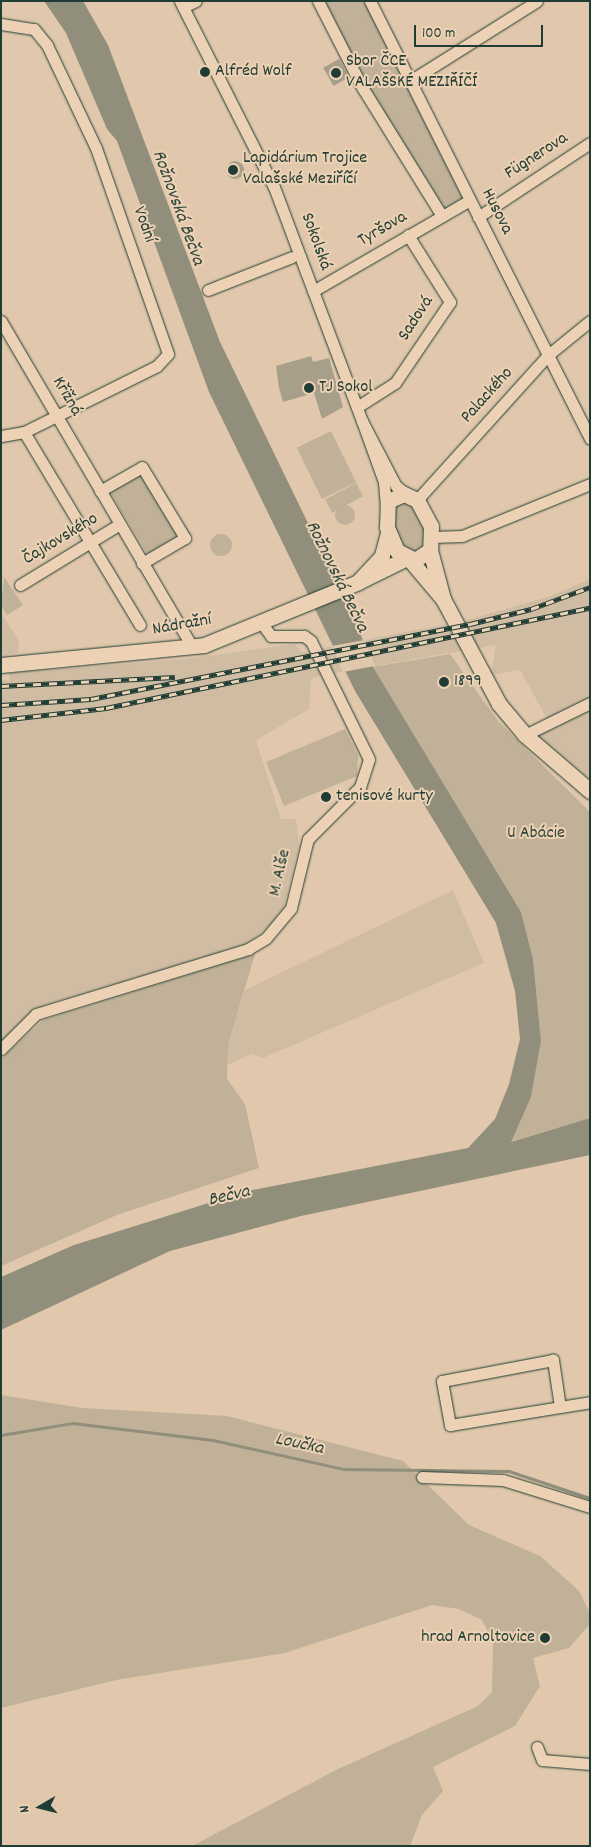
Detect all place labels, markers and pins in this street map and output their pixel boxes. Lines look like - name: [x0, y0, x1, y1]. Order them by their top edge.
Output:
- place label: Sbor ČCE VALAŠSKÉ MEZIŘÍČÍ: [346, 52, 477, 94]
- place label: Alfréd Wolf: [215, 61, 291, 83]
- marker: Alfréd Wolf: [199, 66, 211, 78]
- marker: Sbor ČCE VALAŠSKÉ MEZIŘÍČÍ: [330, 67, 342, 79]
- place label: Lapidárium Trojice Valašské Meziříčí: [243, 149, 367, 192]
- marker: Lapidárium Trojice Valašské Meziříčí: [227, 164, 239, 176]
- place label: TJ Sokol: [319, 377, 372, 399]
- marker: TJ Sokol: [303, 382, 315, 394]
- place label: 1899: [454, 671, 482, 693]
- marker: 1899: [438, 676, 450, 688]
- place label: tenisové kurty: [336, 786, 433, 808]
- marker: tenisové kurty: [320, 791, 332, 803]
- place label: hrad Arnoltovice: [421, 1627, 535, 1649]
- marker: hrad Arnoltovice: [539, 1632, 551, 1644]

